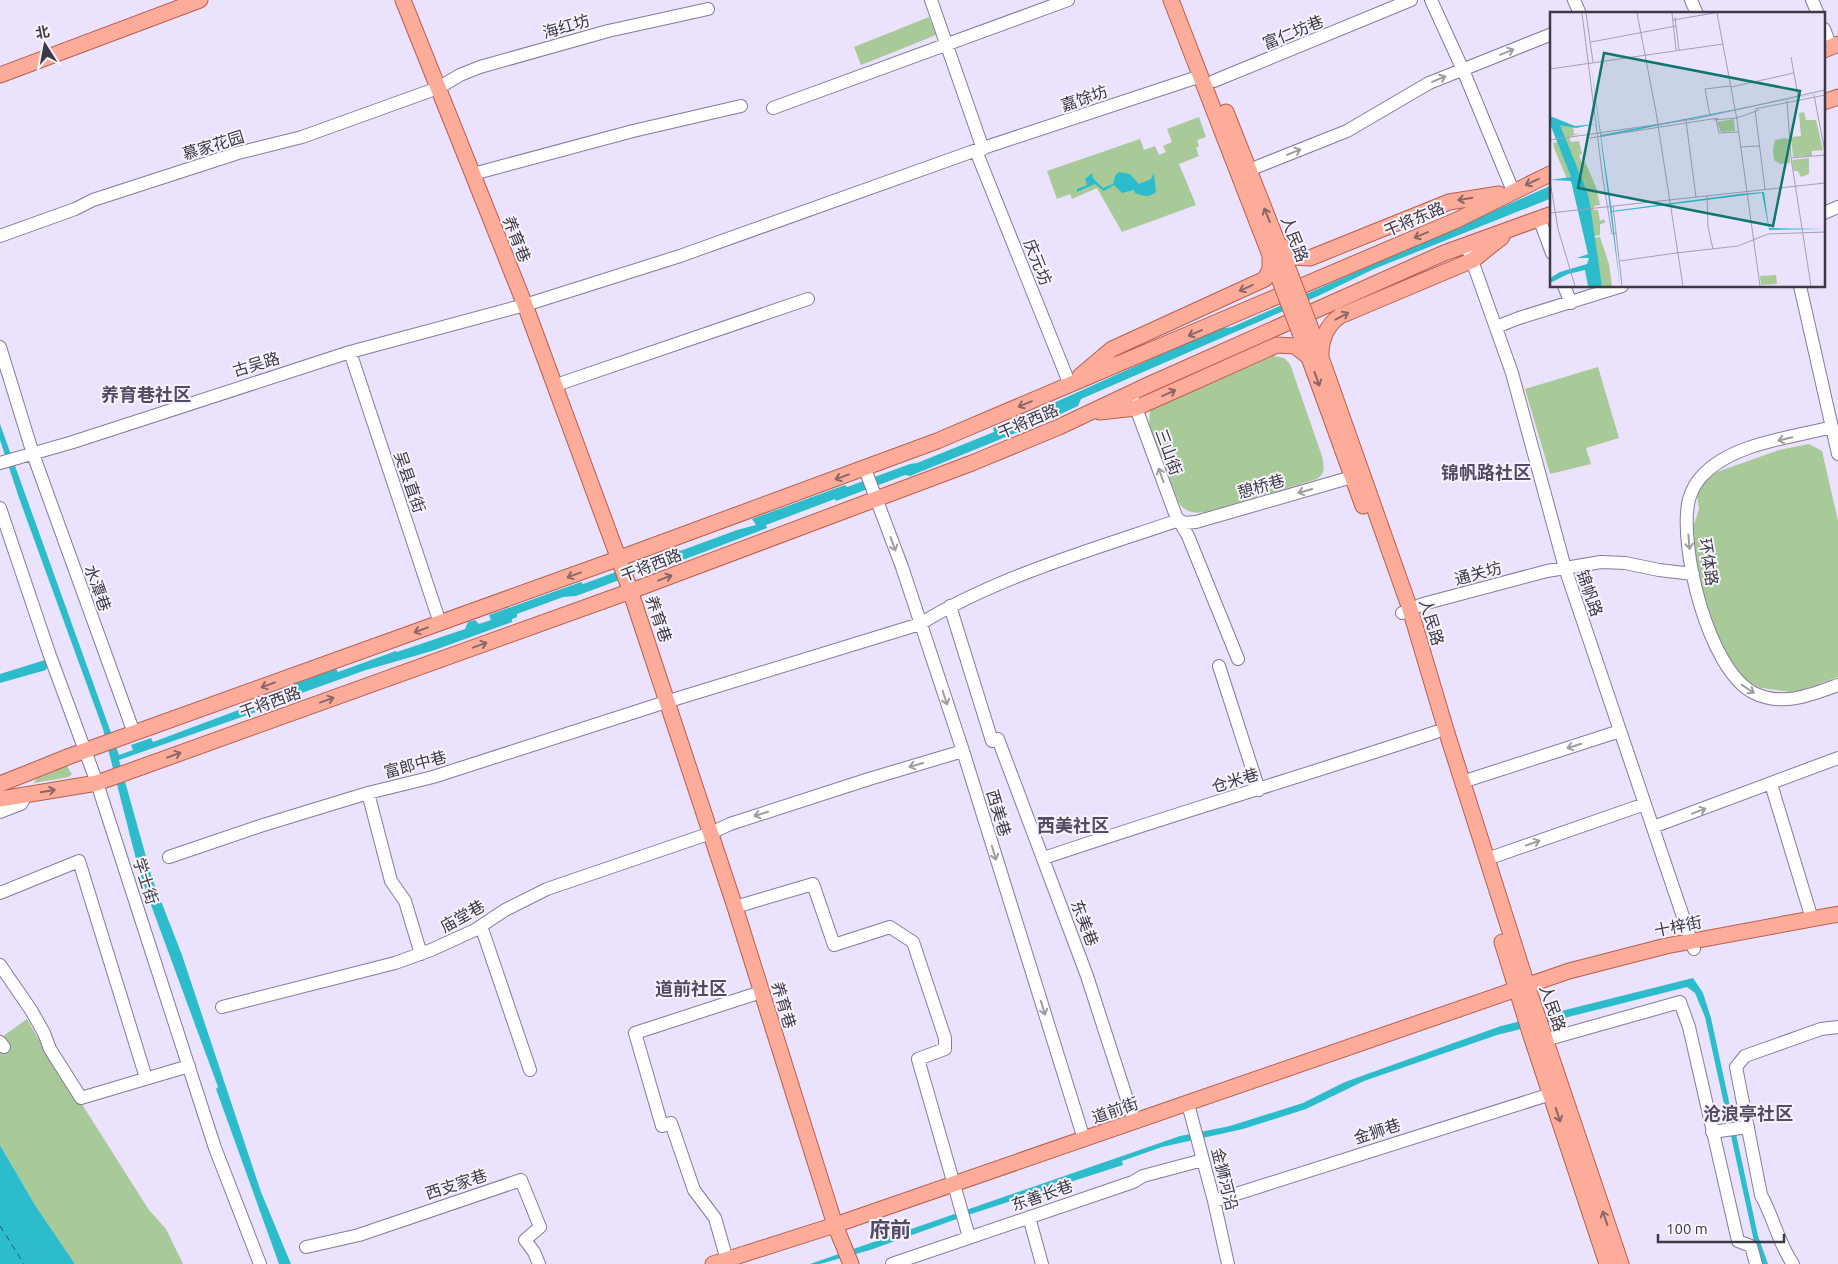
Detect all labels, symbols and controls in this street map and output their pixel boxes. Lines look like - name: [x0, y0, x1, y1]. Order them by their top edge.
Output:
- street label: 海红坊: [540, 11, 592, 41]
- street label: 富仁坊巷: [1260, 12, 1326, 52]
- inset map: [1550, 12, 1826, 288]
- north arrow: [20, 20, 70, 70]
- text: 北: [34, 23, 51, 41]
- one-way arrow: [1499, 46, 1514, 56]
- one-way arrow: [1431, 74, 1446, 84]
- street label: 嘉馀坊: [1058, 82, 1110, 114]
- street label: 慕家花园: [180, 127, 246, 163]
- one-way arrow: [1286, 147, 1302, 156]
- one-way arrow: [1525, 178, 1540, 187]
- one-way arrow: [1457, 195, 1473, 205]
- street label: 干将东路: [1381, 198, 1447, 240]
- one-way arrow: [1262, 207, 1271, 223]
- street label: 养育巷: [500, 213, 534, 265]
- street label: 人民路: [1278, 213, 1312, 265]
- one-way arrow: [1414, 231, 1429, 240]
- street label: 庆元坊: [1021, 236, 1055, 288]
- one-way arrow: [1239, 284, 1254, 294]
- one-way arrow: [1334, 311, 1349, 321]
- one-way arrow: [1188, 328, 1203, 338]
- street label: 古吴路: [230, 348, 282, 380]
- one-way arrow: [1313, 370, 1322, 386]
- district label: 养育巷社区: [101, 384, 191, 404]
- one-way arrow: [1161, 388, 1176, 398]
- street label: 干将西路: [995, 400, 1061, 442]
- one-way arrow: [1018, 401, 1033, 410]
- street label: 三山街: [1152, 426, 1186, 478]
- one-way arrow: [1777, 435, 1793, 444]
- street label: 吴县直街: [391, 449, 429, 515]
- district label: 锦帆路社区: [1441, 462, 1531, 482]
- one-way arrow: [1156, 468, 1165, 484]
- street label: 憩桥巷: [1235, 471, 1287, 501]
- one-way arrow: [835, 473, 850, 482]
- one-way arrow: [1298, 486, 1314, 496]
- one-way arrow: [1684, 534, 1694, 550]
- one-way arrow: [889, 536, 898, 551]
- street label: 环体路: [1696, 537, 1722, 587]
- street label: 干将西路: [618, 545, 684, 585]
- street label: 通关坊: [1452, 558, 1504, 588]
- street label: 水潭巷: [81, 562, 115, 614]
- street label: 锦帆路: [1574, 567, 1606, 619]
- one-way arrow: [567, 571, 582, 580]
- one-way arrow: [657, 573, 672, 582]
- street label: 养育巷: [643, 593, 675, 645]
- street label: 人民路: [1416, 596, 1448, 648]
- one-way arrow: [414, 626, 429, 635]
- one-way arrow: [471, 640, 487, 649]
- one-way arrow: [261, 681, 276, 690]
- street label: 干将西路: [237, 683, 303, 721]
- one-way arrow: [1740, 684, 1754, 694]
- one-way arrow: [941, 690, 950, 705]
- one-way arrow: [318, 695, 334, 704]
- one-way arrow: [1567, 742, 1582, 751]
- street label: 富郎中巷: [382, 747, 448, 781]
- one-way arrow: [166, 750, 182, 760]
- one-way arrow: [908, 761, 924, 771]
- street label: 仓米巷: [1209, 764, 1261, 796]
- one-way arrow: [40, 785, 56, 795]
- street label: 西美巷: [983, 787, 1015, 839]
- one-way arrow: [1691, 806, 1706, 815]
- one-way arrow: [754, 810, 769, 819]
- district label: 西美社区: [1037, 815, 1109, 835]
- one-way arrow: [1525, 838, 1541, 848]
- one-way arrow: [990, 844, 1000, 860]
- street label: 学士街: [130, 855, 162, 907]
- street label: 庙堂巷: [437, 896, 487, 936]
- street label: 东美巷: [1068, 897, 1102, 949]
- street label: 十梓街: [1653, 913, 1703, 939]
- district label: 道前社区: [655, 978, 727, 998]
- street label: 养育巷: [768, 979, 800, 1031]
- street label: 人民路: [1537, 982, 1569, 1034]
- one-way arrow: [1039, 999, 1048, 1015]
- street label: 道前街: [1089, 1094, 1141, 1126]
- district label: 沧浪亭社区: [1703, 1103, 1793, 1123]
- one-way arrow: [1553, 1107, 1563, 1123]
- street label: 金狮巷: [1351, 1115, 1403, 1147]
- street label: 金狮河沿: [1209, 1146, 1241, 1212]
- street label: 西支家巷: [423, 1166, 489, 1202]
- street label: 东善长巷: [1009, 1176, 1075, 1214]
- one-way arrow: [1600, 1211, 1609, 1226]
- scale bar: [1658, 1212, 1784, 1244]
- district label: 府前: [869, 1217, 911, 1241]
- text: 100 m: [1666, 1220, 1708, 1237]

